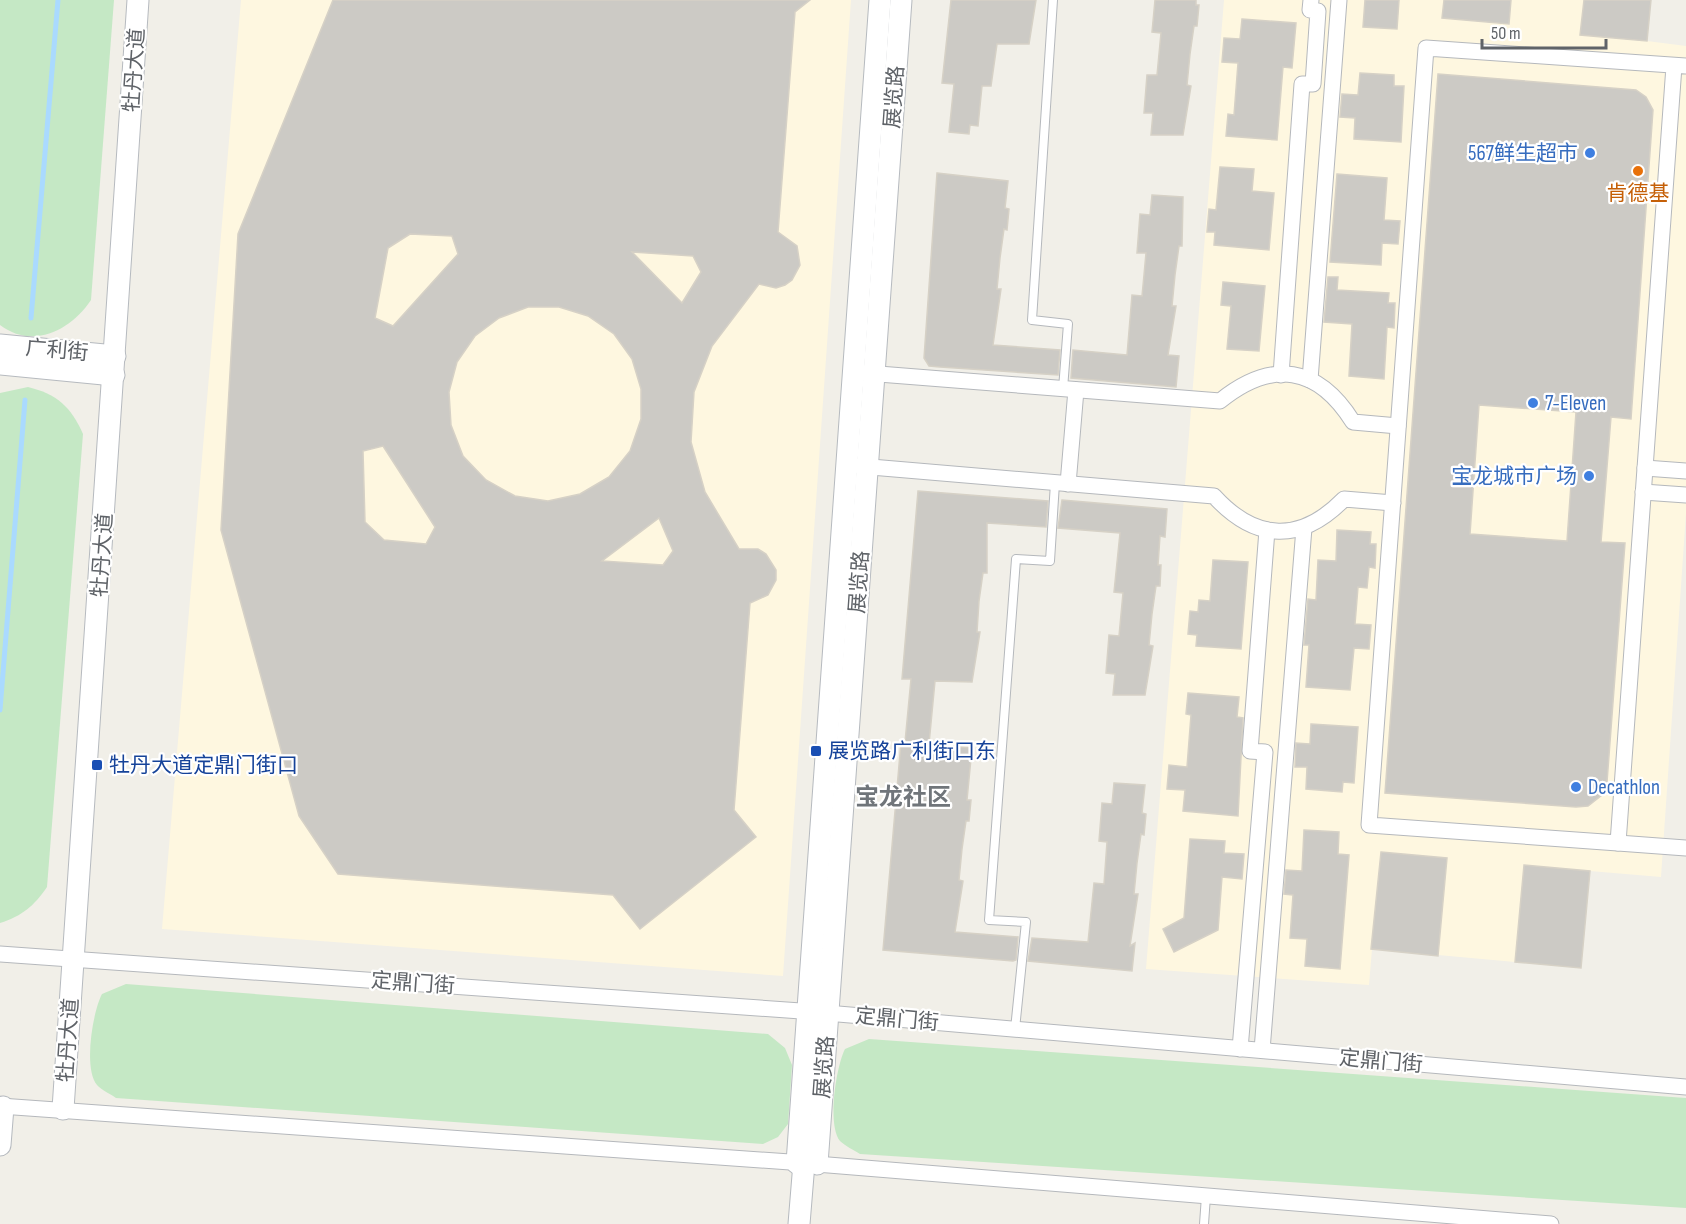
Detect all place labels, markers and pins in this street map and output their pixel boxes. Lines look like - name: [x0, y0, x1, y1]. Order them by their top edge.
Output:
- place label: 567鲜生超市: [1468, 141, 1578, 166]
- marker: 567鲜生超市: [1583, 146, 1597, 160]
- marker: 肯德基: [1631, 164, 1645, 178]
- place label: 肯德基: [1607, 181, 1670, 206]
- place label: 7-Eleven: [1545, 391, 1606, 416]
- marker: 7-Eleven: [1526, 396, 1540, 410]
- place label: 宝龙城市广场: [1451, 464, 1577, 489]
- marker: 宝龙城市广场: [1582, 469, 1596, 483]
- place label: 展览路广利街口东: [828, 739, 996, 764]
- marker: 展览路广利街口东: [809, 744, 823, 758]
- place label: 牡丹大道定鼎门街口: [109, 753, 298, 778]
- marker: 牡丹大道定鼎门街口: [90, 758, 104, 772]
- place label: Decathlon: [1588, 775, 1660, 800]
- marker: Decathlon: [1569, 780, 1583, 794]

